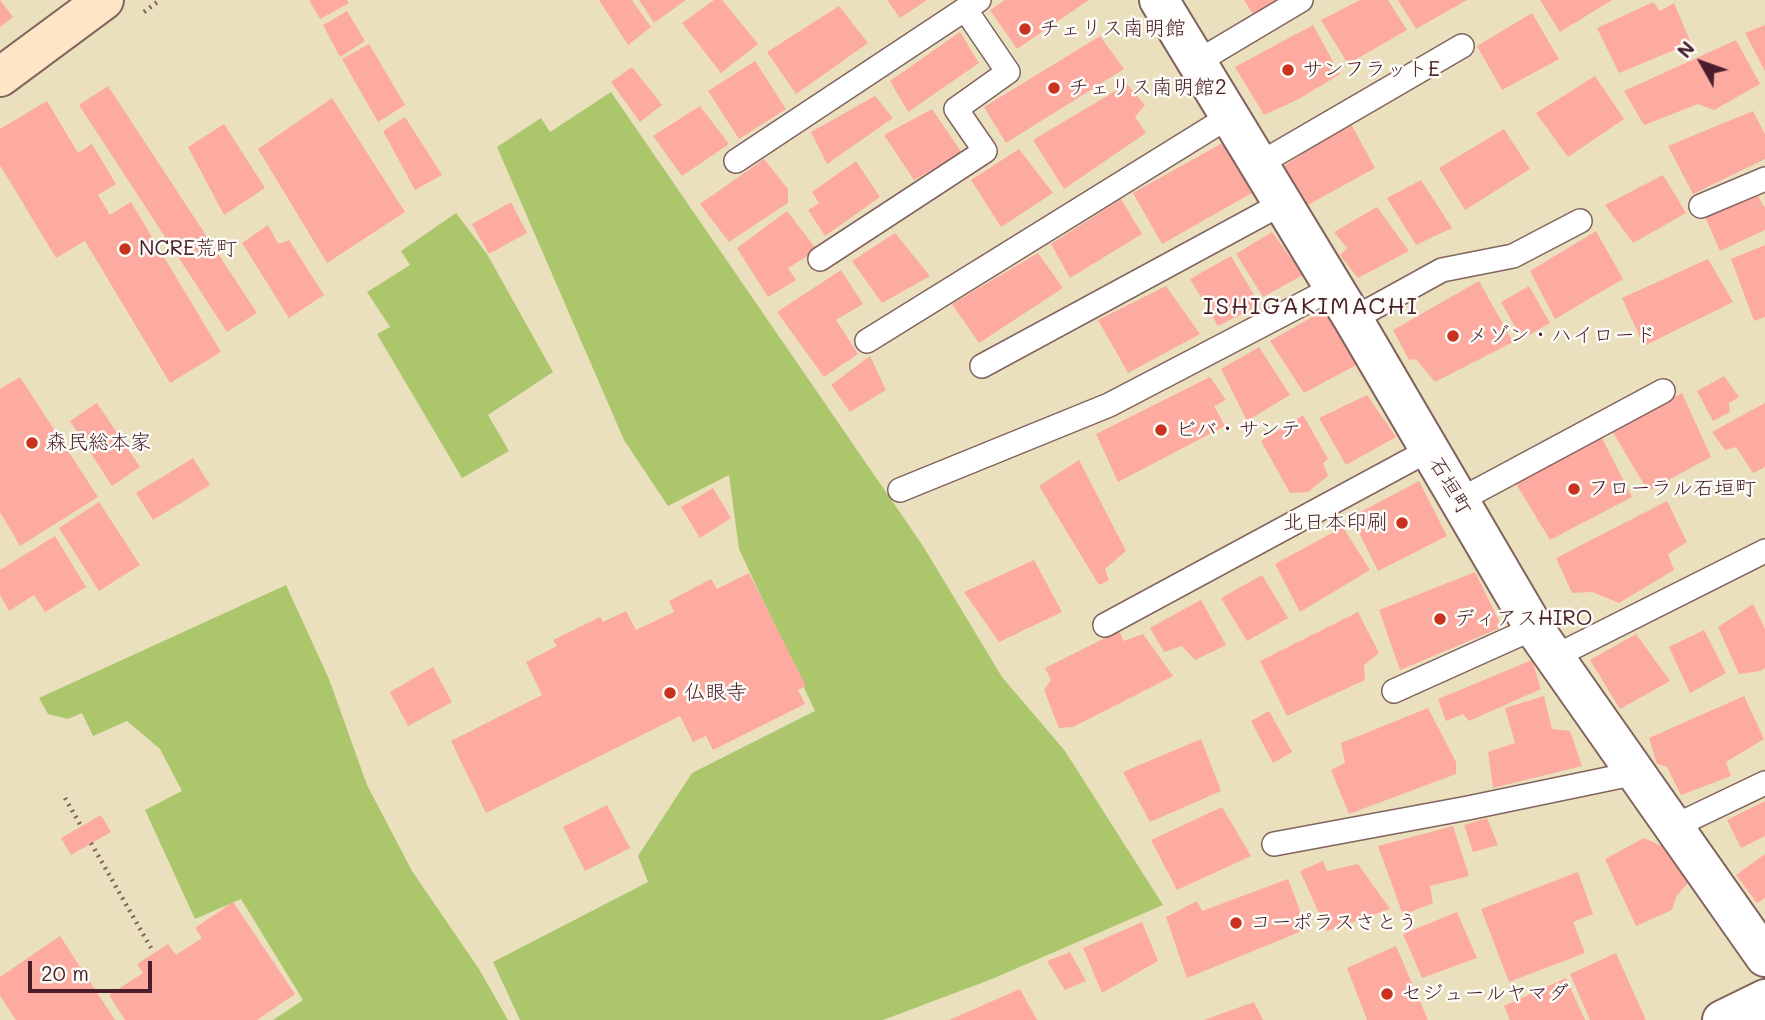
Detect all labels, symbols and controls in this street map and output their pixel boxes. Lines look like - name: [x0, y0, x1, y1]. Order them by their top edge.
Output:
- place label: チェリス南明館: [1039, 16, 1186, 42]
- marker: チェリス南明館: [1017, 21, 1033, 37]
- north arrow: [1667, 28, 1737, 98]
- text: N: [1671, 36, 1700, 63]
- place label: サンフラットE: [1302, 57, 1440, 83]
- marker: サンフラットE: [1280, 62, 1296, 78]
- place label: チェリス南明館2: [1068, 75, 1227, 101]
- marker: チェリス南明館2: [1046, 80, 1062, 96]
- place label: NCRE荒町: [139, 236, 237, 262]
- marker: NCRE荒町: [117, 241, 133, 257]
- district label: ISHIGAKIMACHI: [1205, 293, 1417, 321]
- place label: メゾン・ハイロード: [1467, 323, 1656, 349]
- marker: メゾン・ハイロード: [1445, 328, 1461, 344]
- place label: ビバ・サンテ: [1175, 417, 1301, 443]
- marker: ビバ・サンテ: [1153, 422, 1169, 438]
- place label: 森民総本家: [46, 430, 151, 456]
- marker: 森民総本家: [24, 435, 40, 451]
- street label: 石垣町: [1423, 452, 1477, 520]
- place label: フローラル石垣町: [1588, 476, 1756, 502]
- marker: フローラル石垣町: [1566, 481, 1582, 497]
- place label: 北日本印刷: [1283, 510, 1388, 536]
- marker: 北日本印刷: [1394, 515, 1410, 531]
- place label: ディアスHIRO: [1454, 606, 1592, 632]
- marker: ディアスHIRO: [1432, 611, 1448, 627]
- place label: 仏眼寺: [684, 680, 747, 706]
- marker: 仏眼寺: [662, 685, 678, 701]
- place label: コーポラスさとう: [1250, 910, 1418, 936]
- marker: コーポラスさとう: [1228, 915, 1244, 931]
- scale bar: [32, 946, 156, 990]
- text: 20 m: [41, 959, 89, 986]
- place label: セジュールヤマダ: [1401, 981, 1569, 1007]
- marker: セジュールヤマダ: [1379, 986, 1395, 1002]

